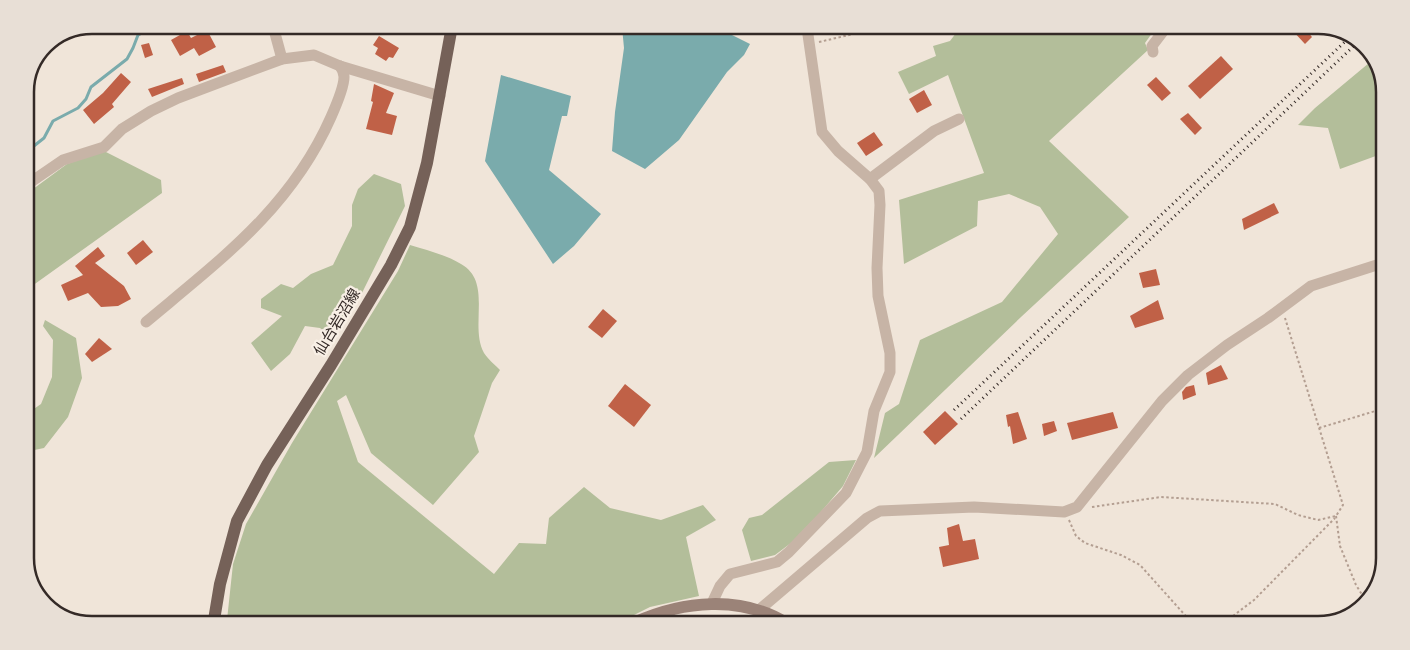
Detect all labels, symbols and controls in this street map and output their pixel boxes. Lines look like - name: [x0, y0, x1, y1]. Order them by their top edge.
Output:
- street label: 仙台岩沼線: [310, 285, 364, 359]

